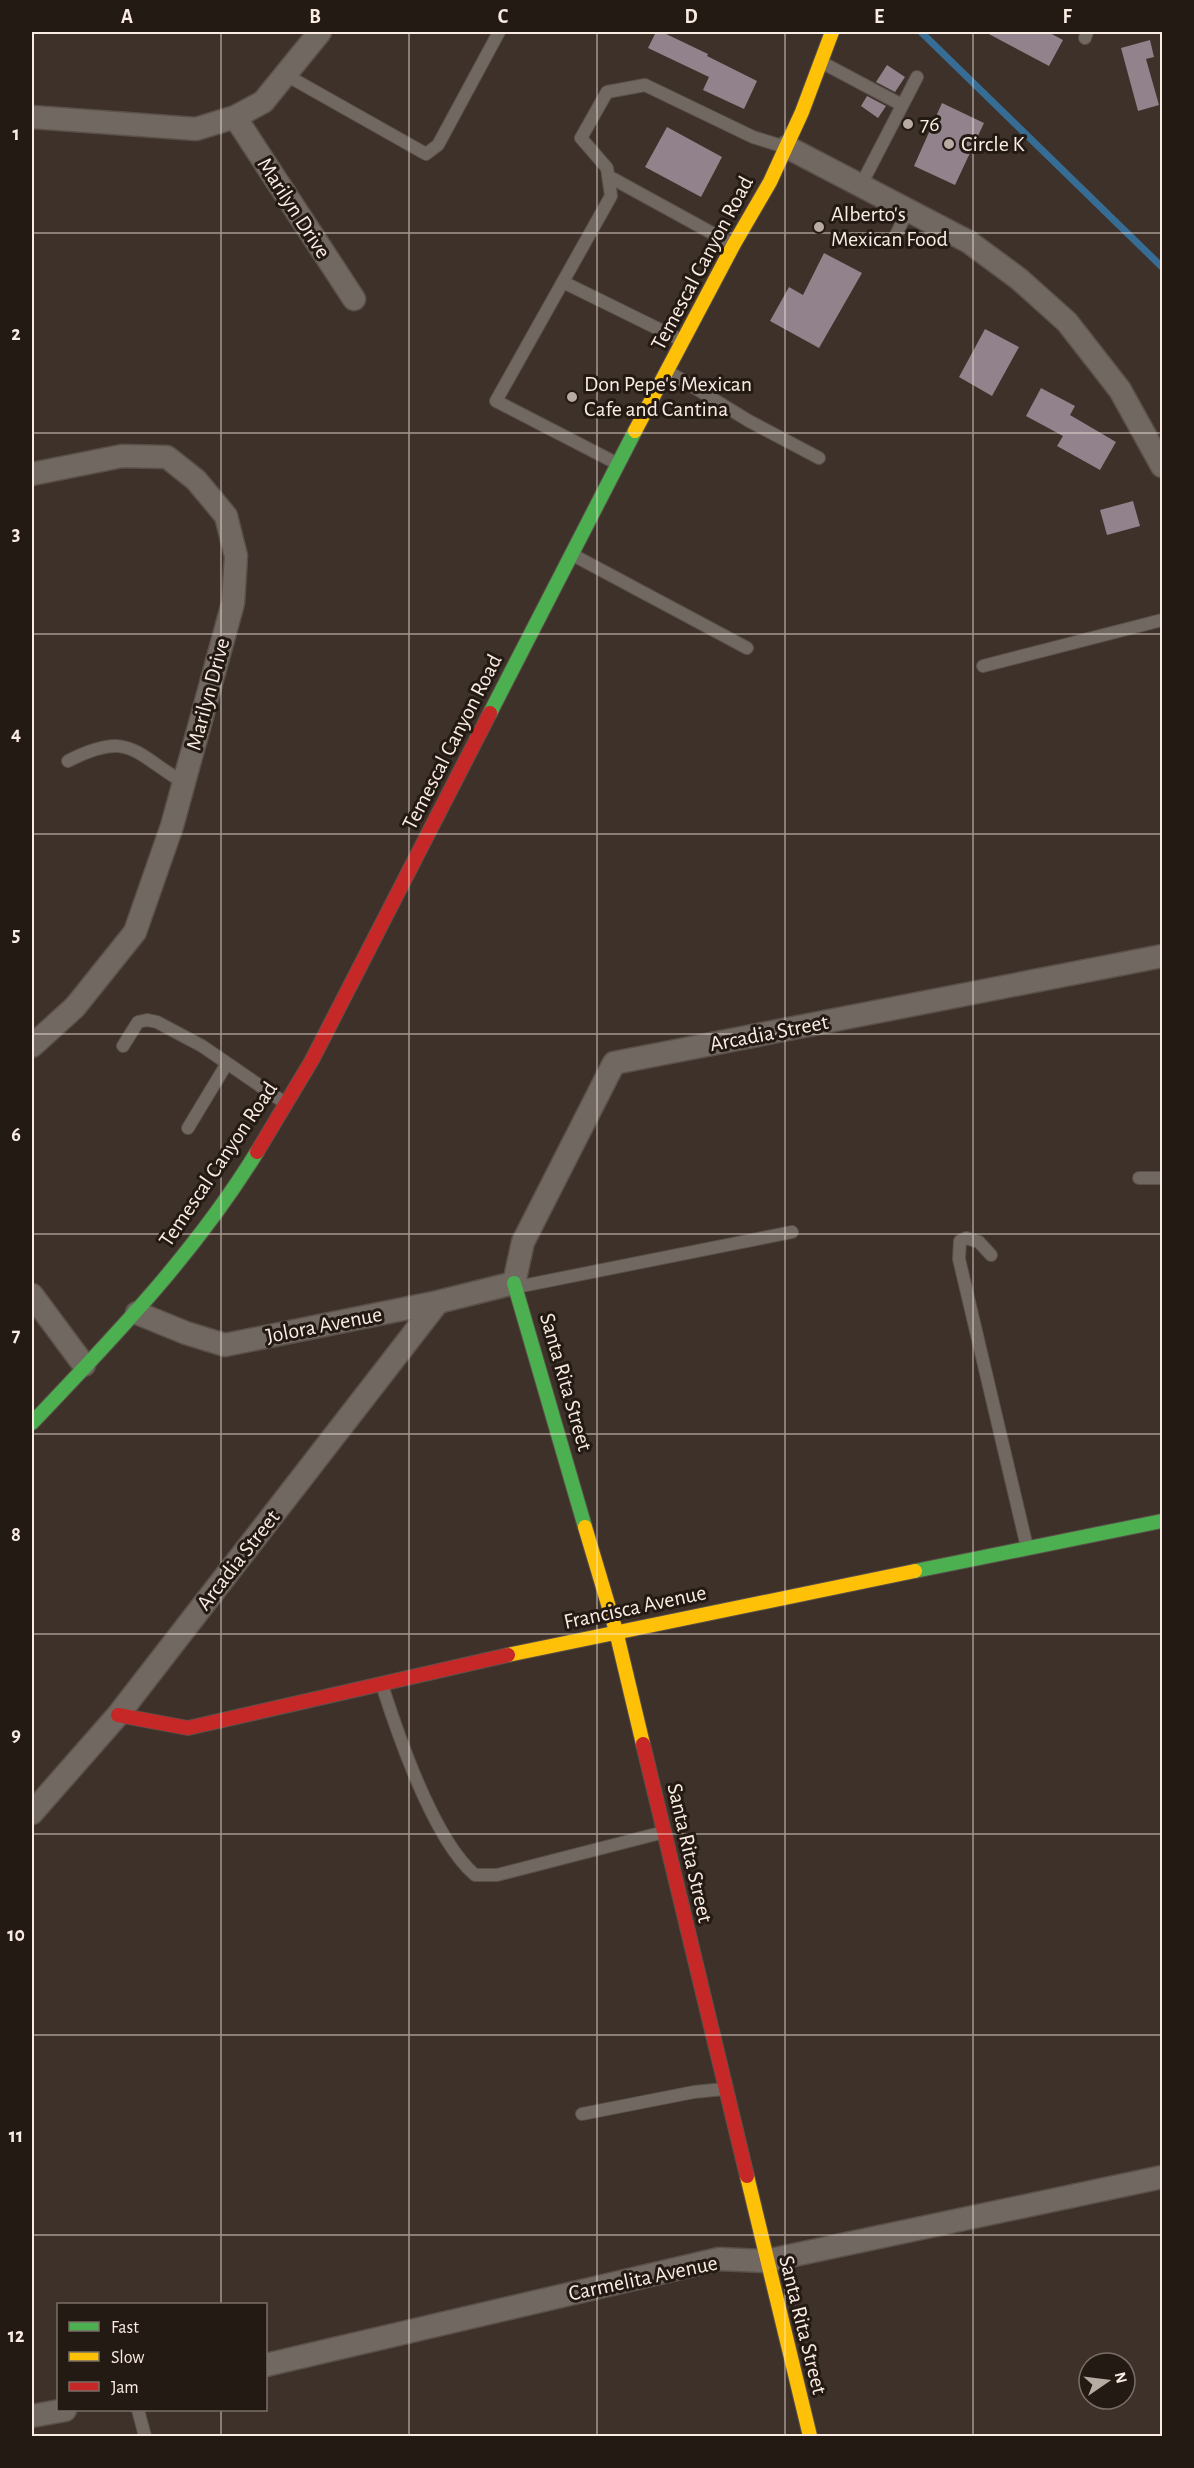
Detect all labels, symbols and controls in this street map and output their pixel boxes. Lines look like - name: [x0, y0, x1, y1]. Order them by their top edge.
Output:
- text: A: [121, 7, 133, 27]
- text: B: [309, 7, 321, 27]
- text: C: [498, 7, 509, 27]
- text: D: [684, 7, 698, 27]
- text: E: [874, 7, 884, 27]
- text: F: [1062, 7, 1072, 27]
- place label: 76: [920, 113, 940, 135]
- marker: 76: [901, 117, 915, 131]
- text: 1: [12, 124, 20, 144]
- place label: Circle K: [961, 133, 1026, 155]
- marker: Circle K: [942, 137, 956, 151]
- street label: Marilyn Drive: [253, 154, 335, 262]
- street label: Temescal Canyon Road: [647, 172, 757, 354]
- place label: Alberto's Mexican Food: [831, 203, 948, 250]
- marker: Alberto's Mexican Food: [812, 220, 826, 234]
- text: 2: [11, 324, 21, 344]
- place label: Don Pepe's Mexican Cafe and Cantina: [584, 373, 752, 420]
- marker: Don Pepe's Mexican Cafe and Cantina: [565, 390, 579, 404]
- text: 3: [12, 524, 20, 544]
- street label: Marilyn Drive: [182, 636, 234, 752]
- street label: Temescal Canyon Road: [398, 651, 506, 833]
- text: 4: [11, 724, 21, 744]
- text: 5: [12, 925, 20, 945]
- street label: Arcadia Street: [708, 1011, 830, 1055]
- street label: Temescal Canyon Road: [155, 1078, 281, 1250]
- text: 6: [11, 1125, 21, 1145]
- street label: Jolora Avenue: [264, 1303, 384, 1347]
- street label: Santa Rita Street: [536, 1311, 596, 1453]
- text: 7: [12, 1325, 21, 1345]
- street label: Arcadia Street: [192, 1506, 284, 1614]
- text: 8: [11, 1525, 21, 1545]
- street label: Francisca Avenue: [562, 1581, 708, 1633]
- text: 9: [11, 1725, 21, 1745]
- street label: Santa Rita Street: [663, 1781, 717, 1925]
- text: 10: [7, 1925, 25, 1945]
- text: 11: [9, 2126, 23, 2146]
- street label: Carmelita Avenue: [566, 2251, 720, 2305]
- street label: Santa Rita Street: [775, 2253, 831, 2397]
- legend: [57, 2303, 267, 2411]
- text: Fast: [111, 2319, 139, 2337]
- text: 12: [8, 2326, 24, 2346]
- text: Slow: [111, 2349, 144, 2367]
- north arrow: [1077, 2351, 1137, 2411]
- text: N: [1111, 2370, 1130, 2385]
- text: Jam: [111, 2379, 139, 2397]

